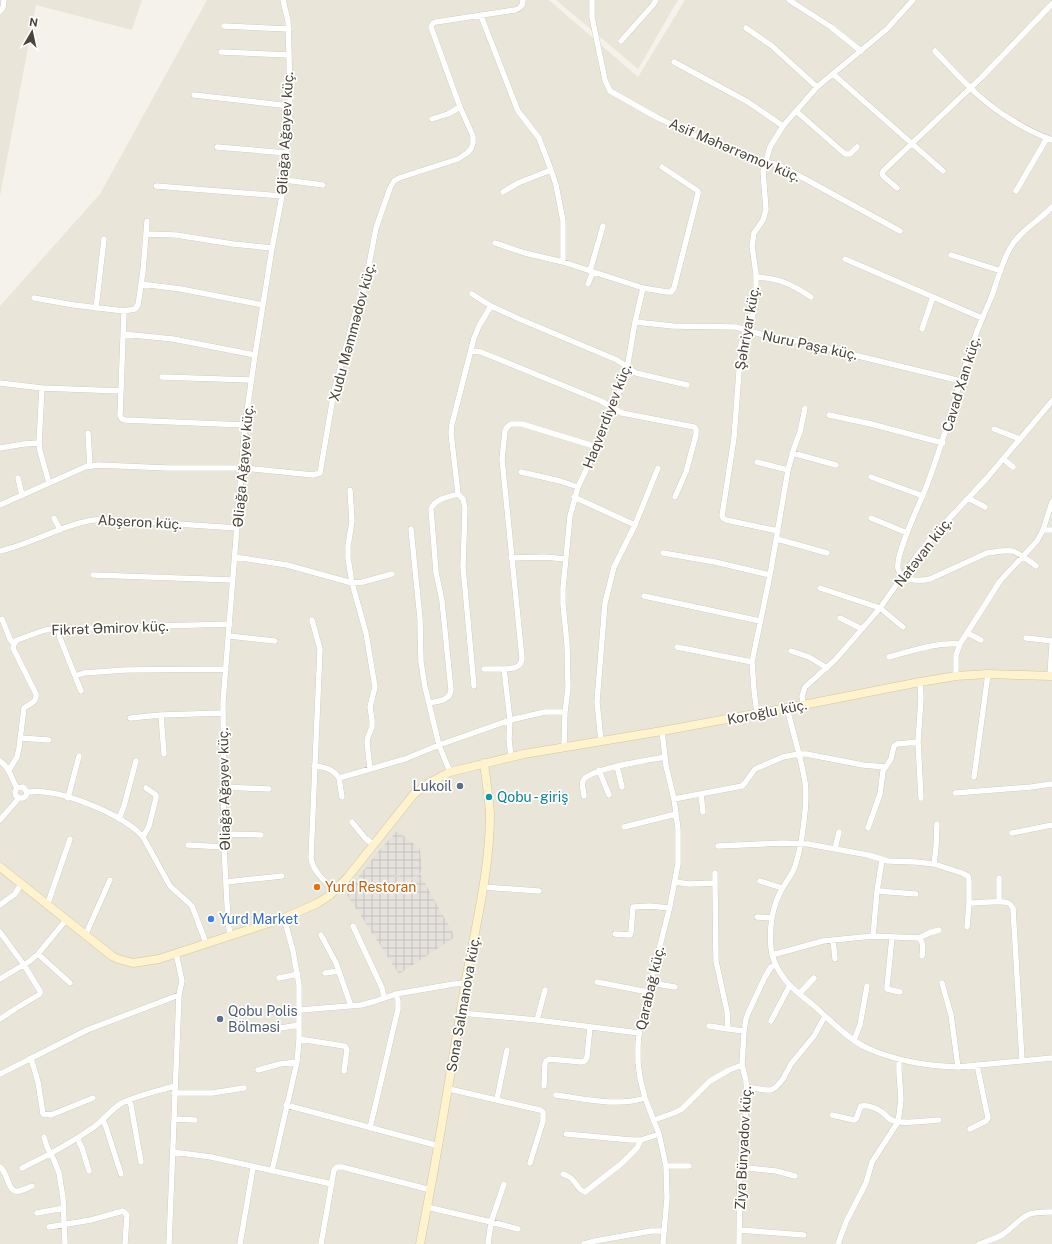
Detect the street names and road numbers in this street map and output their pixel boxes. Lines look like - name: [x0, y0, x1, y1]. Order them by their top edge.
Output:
- street label: Əliağa Ağayev küç.: [274, 71, 296, 195]
- street label: Asif Məhərrəmov küç.: [667, 115, 803, 185]
- street label: Xudu Məmmədov küç.: [326, 261, 378, 403]
- street label: Şəhriyar küç.: [732, 285, 762, 371]
- street label: Nuru Paşa küç.: [761, 327, 859, 363]
- street label: Cavad Xan küç.: [939, 334, 983, 434]
- street label: Haqverdiyev küç.: [580, 361, 634, 471]
- street label: Əliağa Ağayev küç.: [230, 404, 256, 528]
- street label: Abşeron küç.: [97, 512, 183, 532]
- street label: Natəvan küç.: [891, 514, 955, 590]
- street label: Fikrət Əmirov küç.: [51, 618, 169, 638]
- street label: Koroğlu küç.: [726, 696, 808, 728]
- street label: Əliağa Ağayev küç.: [215, 727, 233, 851]
- street label: Sona Salmanova küç.: [443, 935, 483, 1073]
- street label: Qarabağ küç.: [633, 944, 667, 1032]
- street label: Ziya Bünyadov küç.: [732, 1086, 754, 1210]

